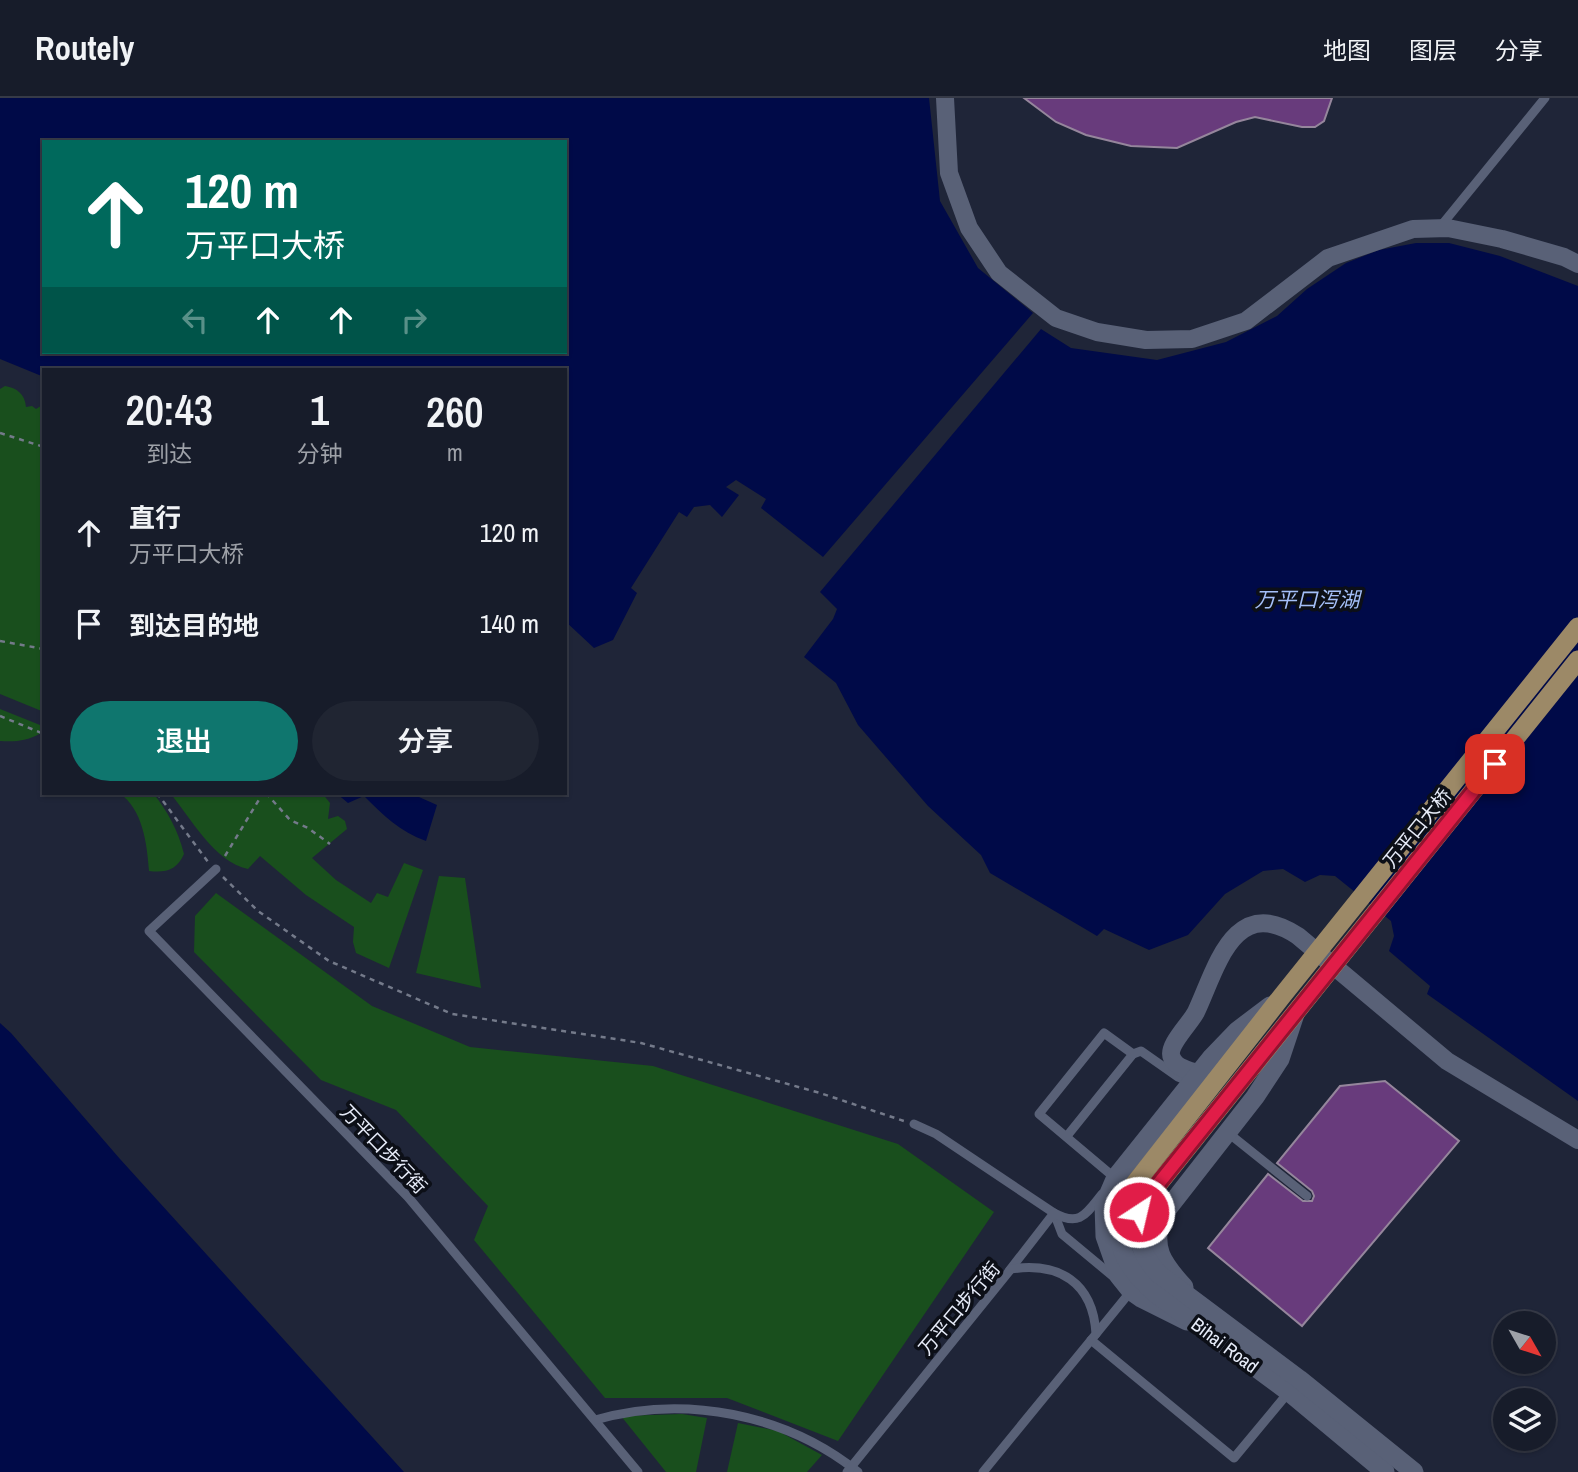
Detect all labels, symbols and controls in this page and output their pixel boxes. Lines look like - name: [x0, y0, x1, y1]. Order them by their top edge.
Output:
- text: Routely: [35, 26, 134, 70]
- text: 地图: [1323, 34, 1371, 66]
- text: 图层: [1409, 34, 1457, 66]
- text: 分享: [1495, 34, 1543, 66]
- text: 120 m: [185, 157, 299, 223]
- icon: ahead: [70, 168, 161, 259]
- text: 万平口大桥: [185, 224, 345, 267]
- icon: left: [176, 301, 214, 339]
- icon: ahead: [249, 301, 287, 339]
- icon: ahead: [322, 301, 360, 339]
- icon: right: [395, 301, 433, 339]
- text: 20:43: [126, 382, 213, 438]
- text: 1: [310, 382, 329, 438]
- text: 260: [426, 384, 483, 440]
- text: m: [447, 437, 463, 468]
- text: 到达: [146, 438, 192, 469]
- text: 分钟: [296, 438, 342, 469]
- text: 直行: [129, 500, 181, 535]
- icon: ahead: [70, 514, 108, 552]
- text: 120 m: [480, 515, 539, 550]
- text: 万平口大桥: [129, 538, 244, 569]
- water label: 万平口泻湖: [1255, 585, 1362, 614]
- icon: arrive: [70, 605, 108, 643]
- text: 140 m: [480, 606, 539, 641]
- text: 到达目的地: [129, 608, 259, 643]
- button: 退出: [70, 701, 298, 781]
- button: 分享: [312, 701, 539, 781]
- pin: [1465, 734, 1525, 794]
- icon: arrive: [1476, 745, 1514, 783]
- street label: 万平口大桥: [1377, 783, 1457, 873]
- street label: 万平口步行街: [335, 1099, 433, 1199]
- position arrow: [1102, 1175, 1176, 1249]
- street label: 万平口步行街: [912, 1256, 1006, 1360]
- street label: Bihai Road: [1186, 1311, 1264, 1379]
- north arrow: [1493, 1311, 1556, 1374]
- map controls: [1493, 1311, 1556, 1451]
- button: layers: [1493, 1388, 1556, 1451]

